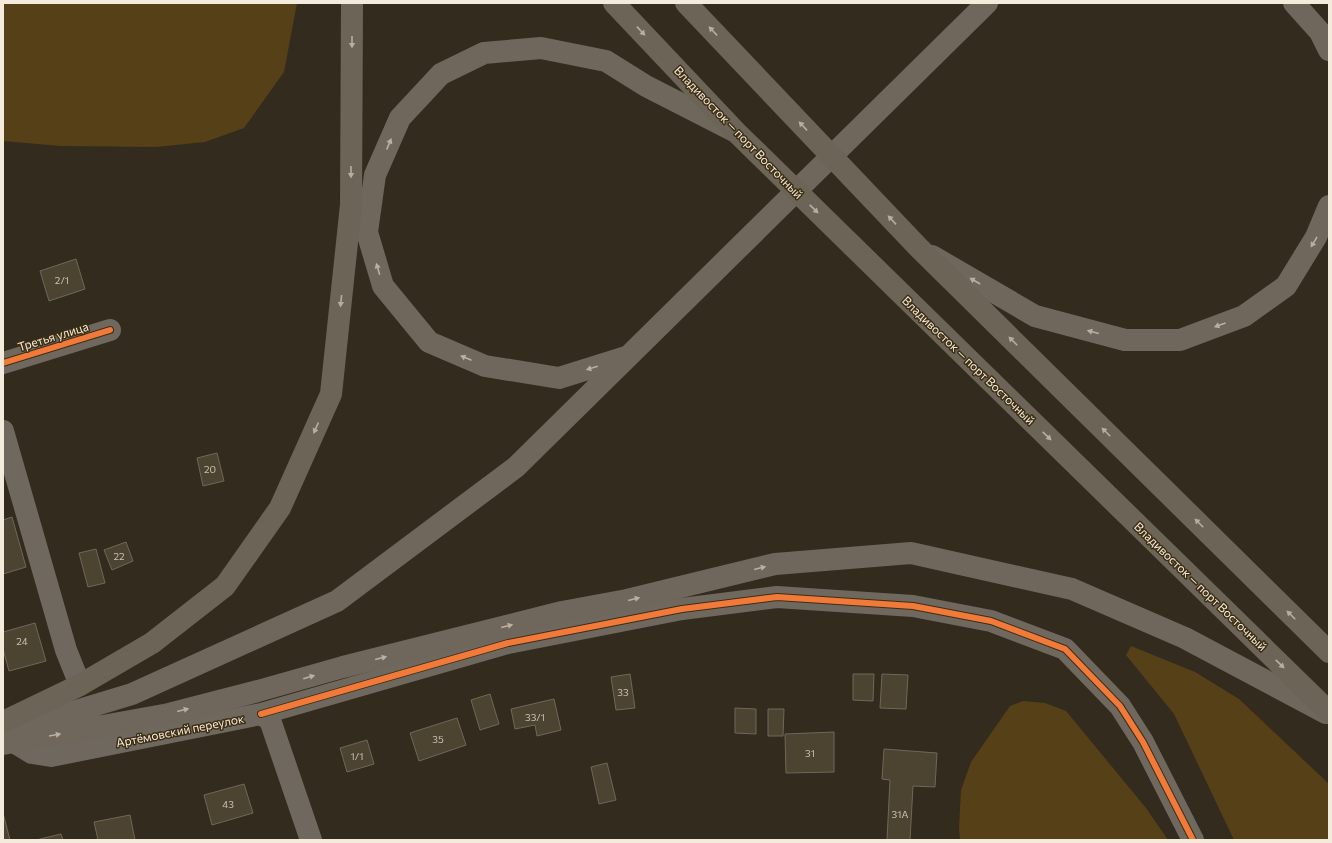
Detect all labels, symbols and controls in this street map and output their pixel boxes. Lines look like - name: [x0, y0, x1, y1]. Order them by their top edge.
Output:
- one-way arrow: [708, 26, 718, 36]
- one-way arrow: [636, 27, 645, 36]
- one-way arrow: [349, 36, 355, 49]
- street label: Владивосток — порт Восточный: [672, 63, 806, 201]
- one-way arrow: [798, 121, 808, 131]
- one-way arrow: [386, 138, 392, 150]
- one-way arrow: [348, 166, 354, 179]
- one-way arrow: [809, 204, 819, 214]
- one-way arrow: [887, 215, 897, 225]
- one-way arrow: [1310, 236, 1317, 248]
- one-way arrow: [375, 263, 381, 275]
- house number: 2/1: [55, 274, 69, 286]
- one-way arrow: [970, 277, 980, 285]
- street label: Владивосток — порт Восточный: [900, 293, 1038, 427]
- one-way arrow: [338, 295, 344, 307]
- street label: Третья улица: [16, 319, 90, 353]
- one-way arrow: [1213, 323, 1225, 329]
- one-way arrow: [1087, 329, 1099, 335]
- one-way arrow: [1008, 336, 1018, 346]
- one-way arrow: [460, 354, 472, 360]
- one-way arrow: [586, 365, 598, 371]
- one-way arrow: [312, 422, 318, 434]
- one-way arrow: [1101, 427, 1111, 437]
- one-way arrow: [1042, 432, 1052, 441]
- house number: 20: [204, 463, 216, 475]
- street label: Владивосток — порт Восточный: [1132, 519, 1270, 653]
- one-way arrow: [1194, 519, 1204, 528]
- house number: 22: [113, 550, 125, 562]
- one-way arrow: [754, 565, 766, 571]
- one-way arrow: [627, 595, 640, 601]
- one-way arrow: [1286, 610, 1296, 620]
- one-way arrow: [500, 623, 513, 629]
- house number: 24: [16, 635, 28, 647]
- one-way arrow: [375, 655, 387, 661]
- one-way arrow: [1275, 659, 1285, 669]
- one-way arrow: [303, 674, 315, 680]
- house number: 33: [617, 686, 629, 698]
- one-way arrow: [177, 707, 189, 713]
- street label: Артёмовский переулок: [115, 711, 246, 749]
- house number: 33/1: [525, 711, 545, 723]
- one-way arrow: [49, 731, 61, 737]
- house number: 35: [432, 733, 444, 745]
- house number: 31: [805, 747, 815, 759]
- house number: 1/1: [350, 750, 364, 762]
- house number: 43: [222, 798, 234, 810]
- house number: 31А: [892, 808, 909, 820]

